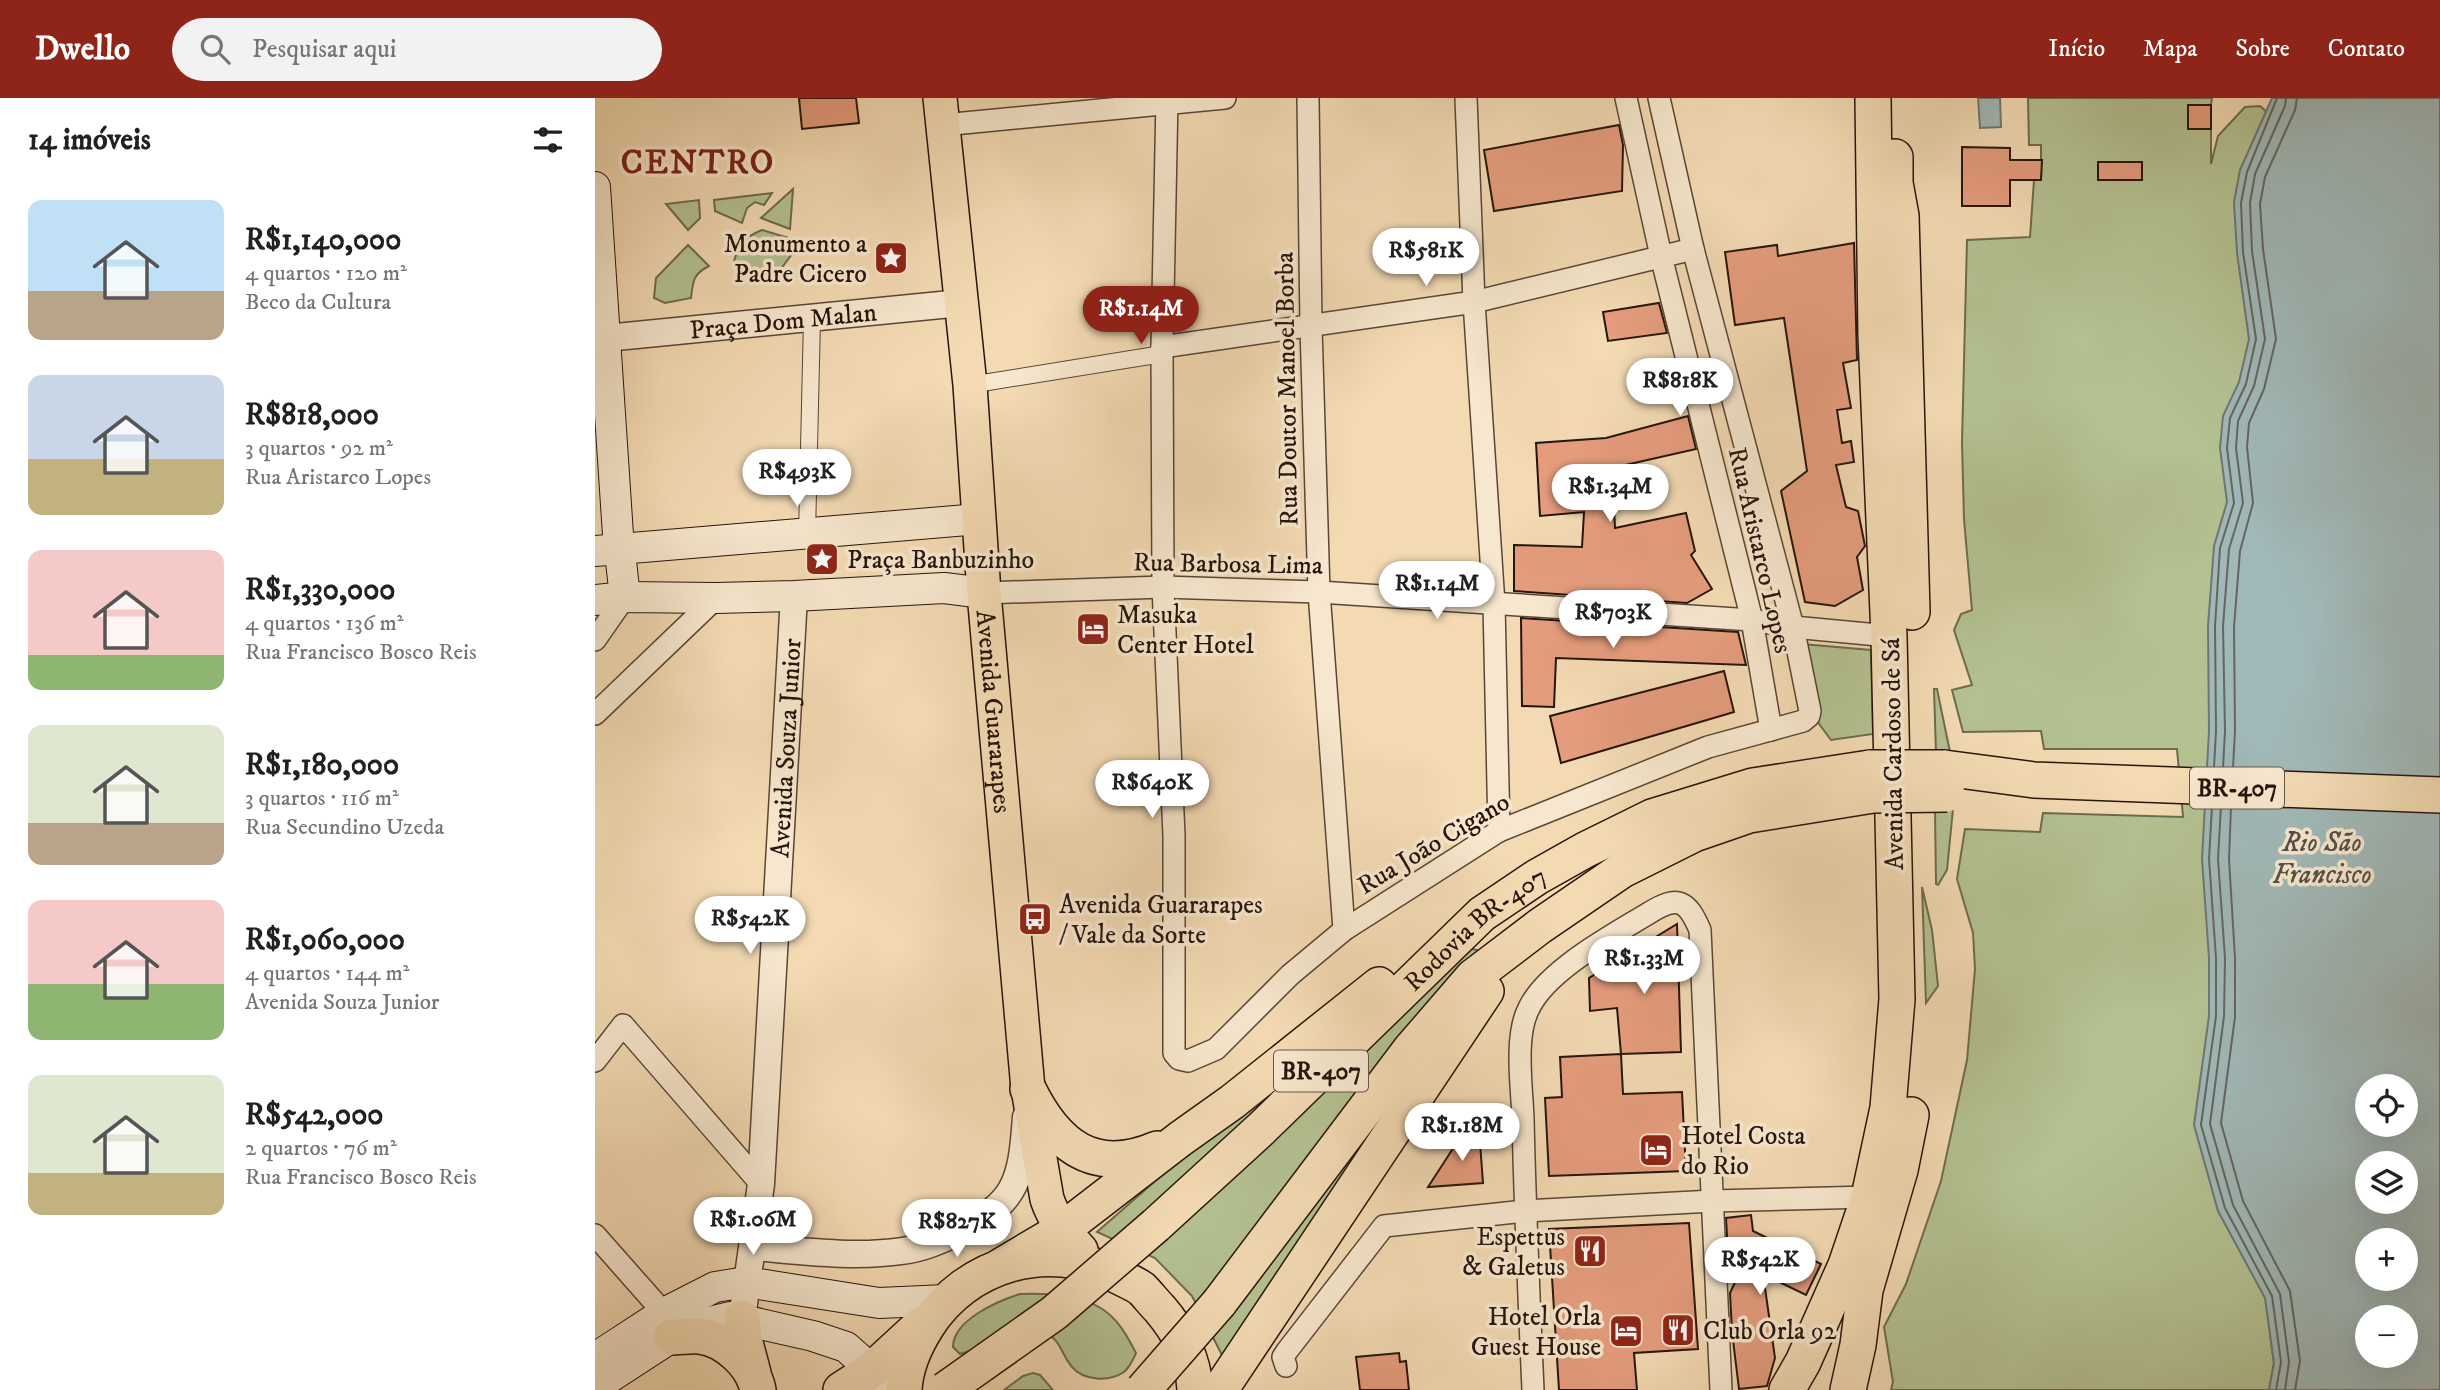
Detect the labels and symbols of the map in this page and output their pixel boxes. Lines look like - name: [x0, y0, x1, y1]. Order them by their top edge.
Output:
- district label: CENTRO: [621, 143, 775, 184]
- place label: Monumento a Padre Cicero: [724, 228, 867, 291]
- pin: R$581K: [1369, 228, 1483, 288]
- place icon: Monumento a Padre Cicero: [872, 239, 910, 277]
- street label: Rua Doutor Manoel Borba: [1269, 252, 1306, 526]
- pin: R$1.14M: [1076, 286, 1206, 346]
- street label: Praça Dom Malan: [688, 296, 879, 348]
- pin: R$818K: [1623, 358, 1737, 418]
- street label: Rua Aristarco Lopes: [1720, 444, 1799, 657]
- pin: R$493K: [740, 450, 854, 509]
- pin: R$1.34M: [1545, 464, 1675, 524]
- place icon: Praça Banbuzinho: [803, 540, 841, 578]
- place label: Praça Banbuzinho: [847, 544, 1034, 577]
- street label: Rua Barbosa Lima: [1133, 546, 1323, 583]
- pin: R$1.14M: [1372, 561, 1502, 621]
- pin: R$703K: [1556, 590, 1670, 650]
- place label: Masuka Center Hotel: [1117, 599, 1254, 662]
- street label: Avenida Guararapes: [968, 609, 1018, 815]
- hotel icon: Masuka Center Hotel: [1074, 610, 1112, 648]
- street label: Avenida Souza Junior: [764, 637, 810, 859]
- street label: Avenida Cardoso de Sá: [1875, 637, 1912, 871]
- pin: R$640K: [1095, 760, 1209, 820]
- road number: BR-407: [2190, 768, 2284, 808]
- street label: Rua João Cigano: [1352, 786, 1516, 903]
- water label: Rio São Francisco: [2272, 825, 2372, 892]
- street label: Rodovia BR-407: [1398, 860, 1553, 999]
- place label: Avenida Guararapes / Vale da Sorte: [1059, 889, 1263, 952]
- pin: R$542K: [693, 896, 807, 956]
- bus stop icon: Avenida Guararapes / Vale da Sorte: [1016, 900, 1054, 938]
- pin: R$1.33M: [1579, 936, 1709, 996]
- road number: BR-407: [1274, 1051, 1368, 1091]
- pin: R$1.18M: [1397, 1104, 1527, 1163]
- place label: Hotel Costa do Rio: [1681, 1120, 1806, 1183]
- hotel icon: Hotel Costa do Rio: [1637, 1131, 1675, 1169]
- pin: R$1.06M: [688, 1198, 818, 1257]
- pin: R$827K: [900, 1200, 1014, 1259]
- place label: Espettus & Galetus: [1462, 1221, 1565, 1284]
- restaurant icon: Espettus & Galetus: [1571, 1232, 1609, 1270]
- pin: R$542K: [1703, 1238, 1817, 1297]
- place label: Hotel Orla Guest House: [1471, 1301, 1601, 1364]
- restaurant icon: Club Orla 92: [1659, 1311, 1697, 1349]
- hotel icon: Hotel Orla Guest House: [1607, 1312, 1645, 1350]
- place label: Club Orla 92: [1703, 1315, 1837, 1348]

